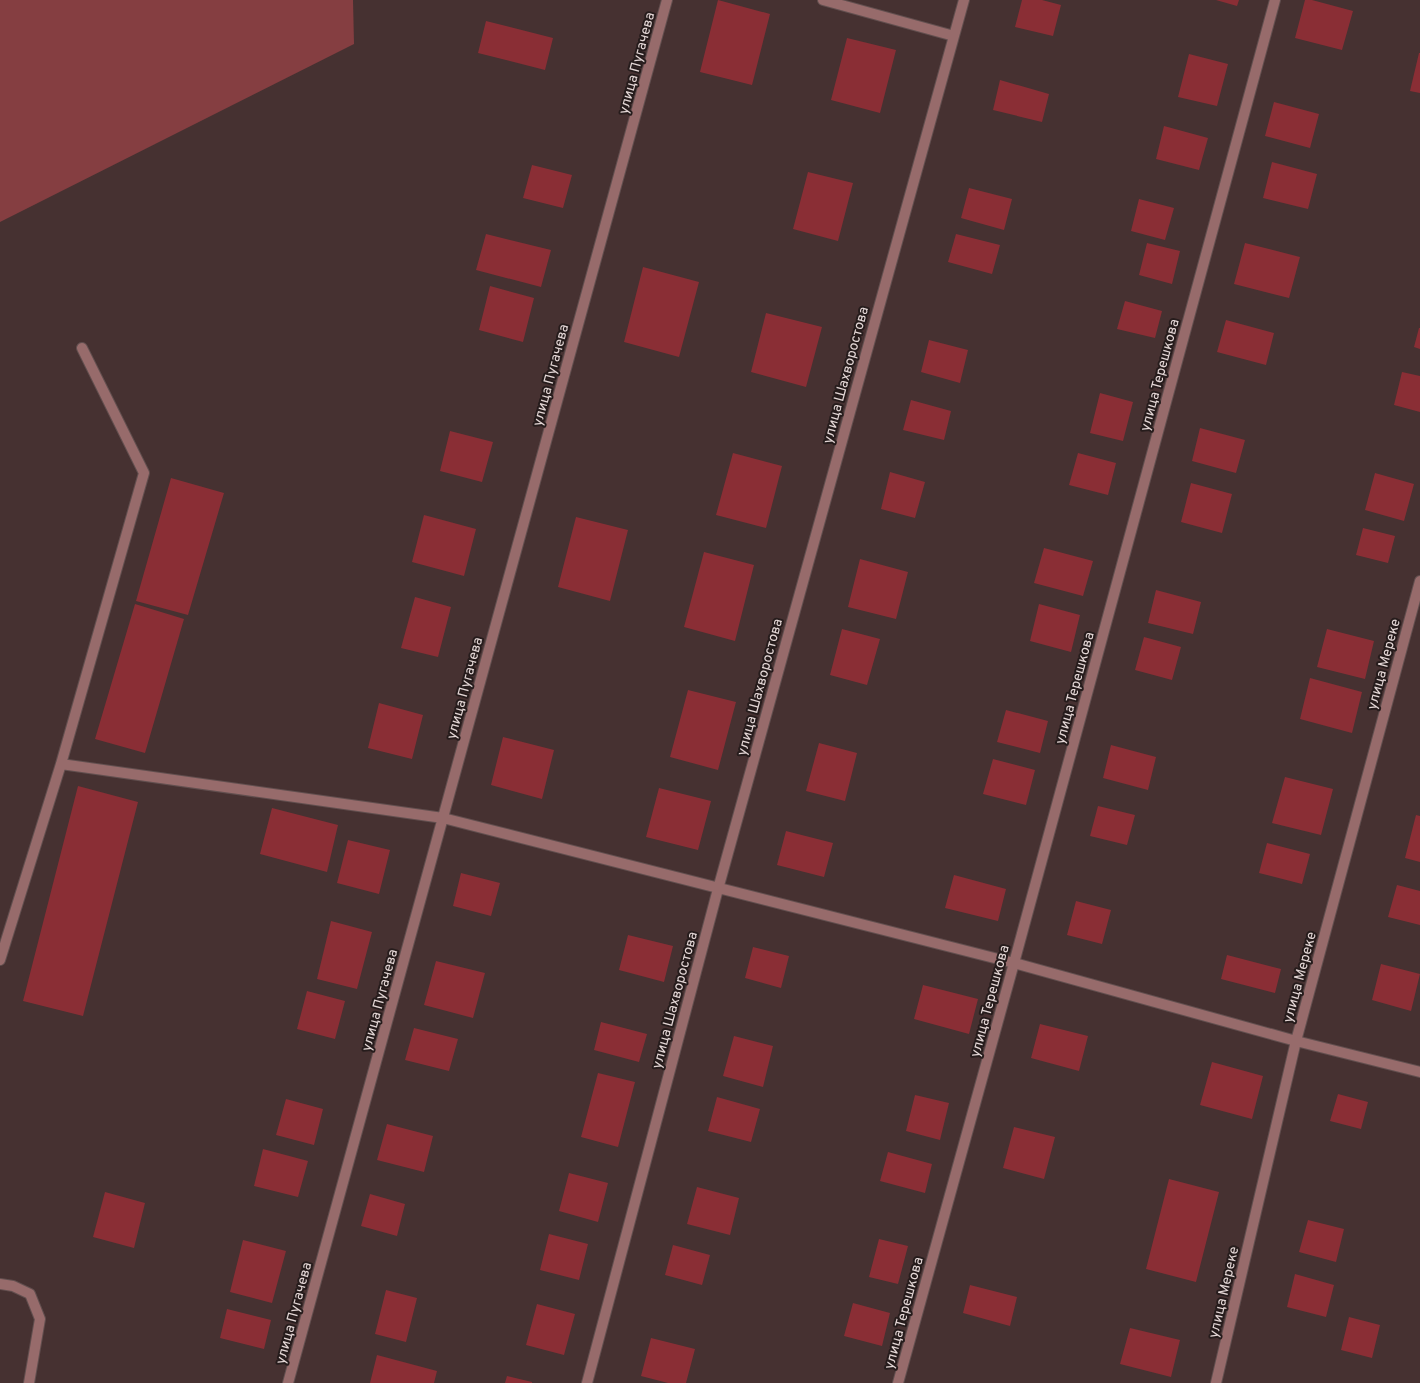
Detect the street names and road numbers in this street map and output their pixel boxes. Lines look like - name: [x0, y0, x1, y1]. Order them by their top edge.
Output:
- street label: улица Пугачева: [616, 10, 659, 116]
- street label: улица Шахворостова: [820, 305, 873, 446]
- street label: улица Терешкова: [1137, 317, 1184, 433]
- street label: улица Пугачева: [530, 322, 573, 428]
- street label: улица Шахворостова: [734, 617, 787, 758]
- street label: улица Мереке: [1364, 617, 1405, 712]
- street label: улица Терешкова: [1052, 630, 1099, 746]
- street label: улица Пугачева: [444, 635, 487, 741]
- street label: улица Шахворостова: [649, 930, 702, 1071]
- street label: улица Мереке: [1280, 930, 1321, 1025]
- street label: улица Терешкова: [967, 943, 1014, 1059]
- street label: улица Пугачева: [359, 947, 402, 1053]
- street label: улица Мереке: [1206, 1245, 1243, 1340]
- street label: улица Терешкова: [881, 1255, 928, 1371]
- street label: улица Пугачева: [273, 1260, 316, 1366]

